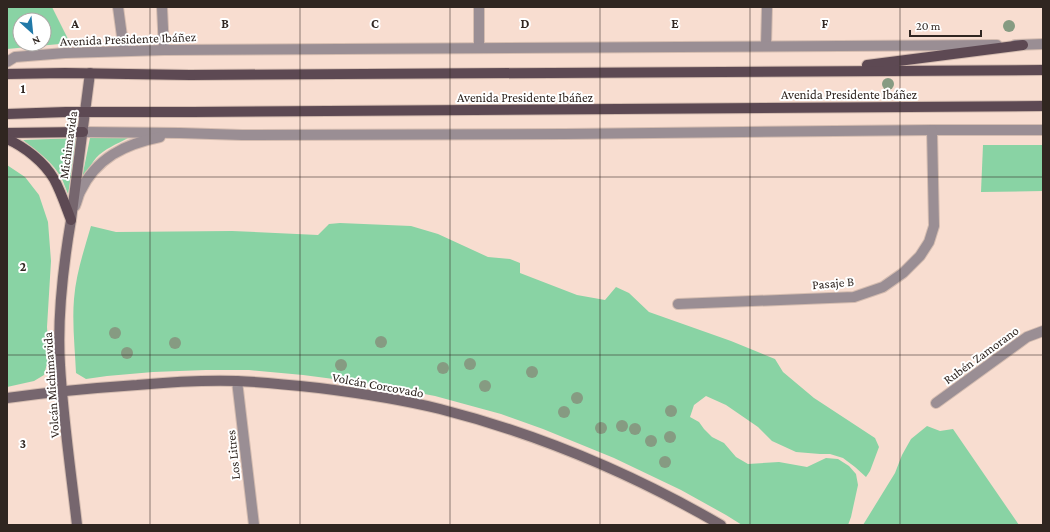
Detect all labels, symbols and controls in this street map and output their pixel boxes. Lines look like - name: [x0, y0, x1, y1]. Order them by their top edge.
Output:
- north arrow: [12, 12, 52, 52]
- scale bar: [910, 12, 981, 38]
- text: A: [70, 16, 79, 31]
- text: B: [221, 16, 229, 31]
- text: C: [371, 16, 379, 31]
- text: D: [521, 16, 530, 31]
- text: E: [671, 16, 679, 31]
- text: F: [822, 16, 829, 31]
- text: 20 m: [916, 19, 941, 33]
- street label: Avenida Presidente Ibáñez: [60, 29, 197, 49]
- text: N: [30, 34, 43, 48]
- text: 1: [21, 81, 26, 96]
- street label: Avenida Presidente Ibáñez: [781, 87, 918, 102]
- street label: Avenida Presidente Ibáñez: [457, 90, 594, 105]
- street label: Michimavida: [56, 110, 80, 180]
- text: 2: [20, 259, 27, 274]
- street label: Pasaje B: [811, 274, 855, 293]
- street label: Rubén Zamorano: [940, 323, 1022, 387]
- street label: Volcán Michimavida: [40, 332, 62, 438]
- street label: Volcán Corcovado: [331, 370, 425, 400]
- street label: Los Litres: [223, 429, 243, 481]
- text: 3: [20, 436, 26, 451]

